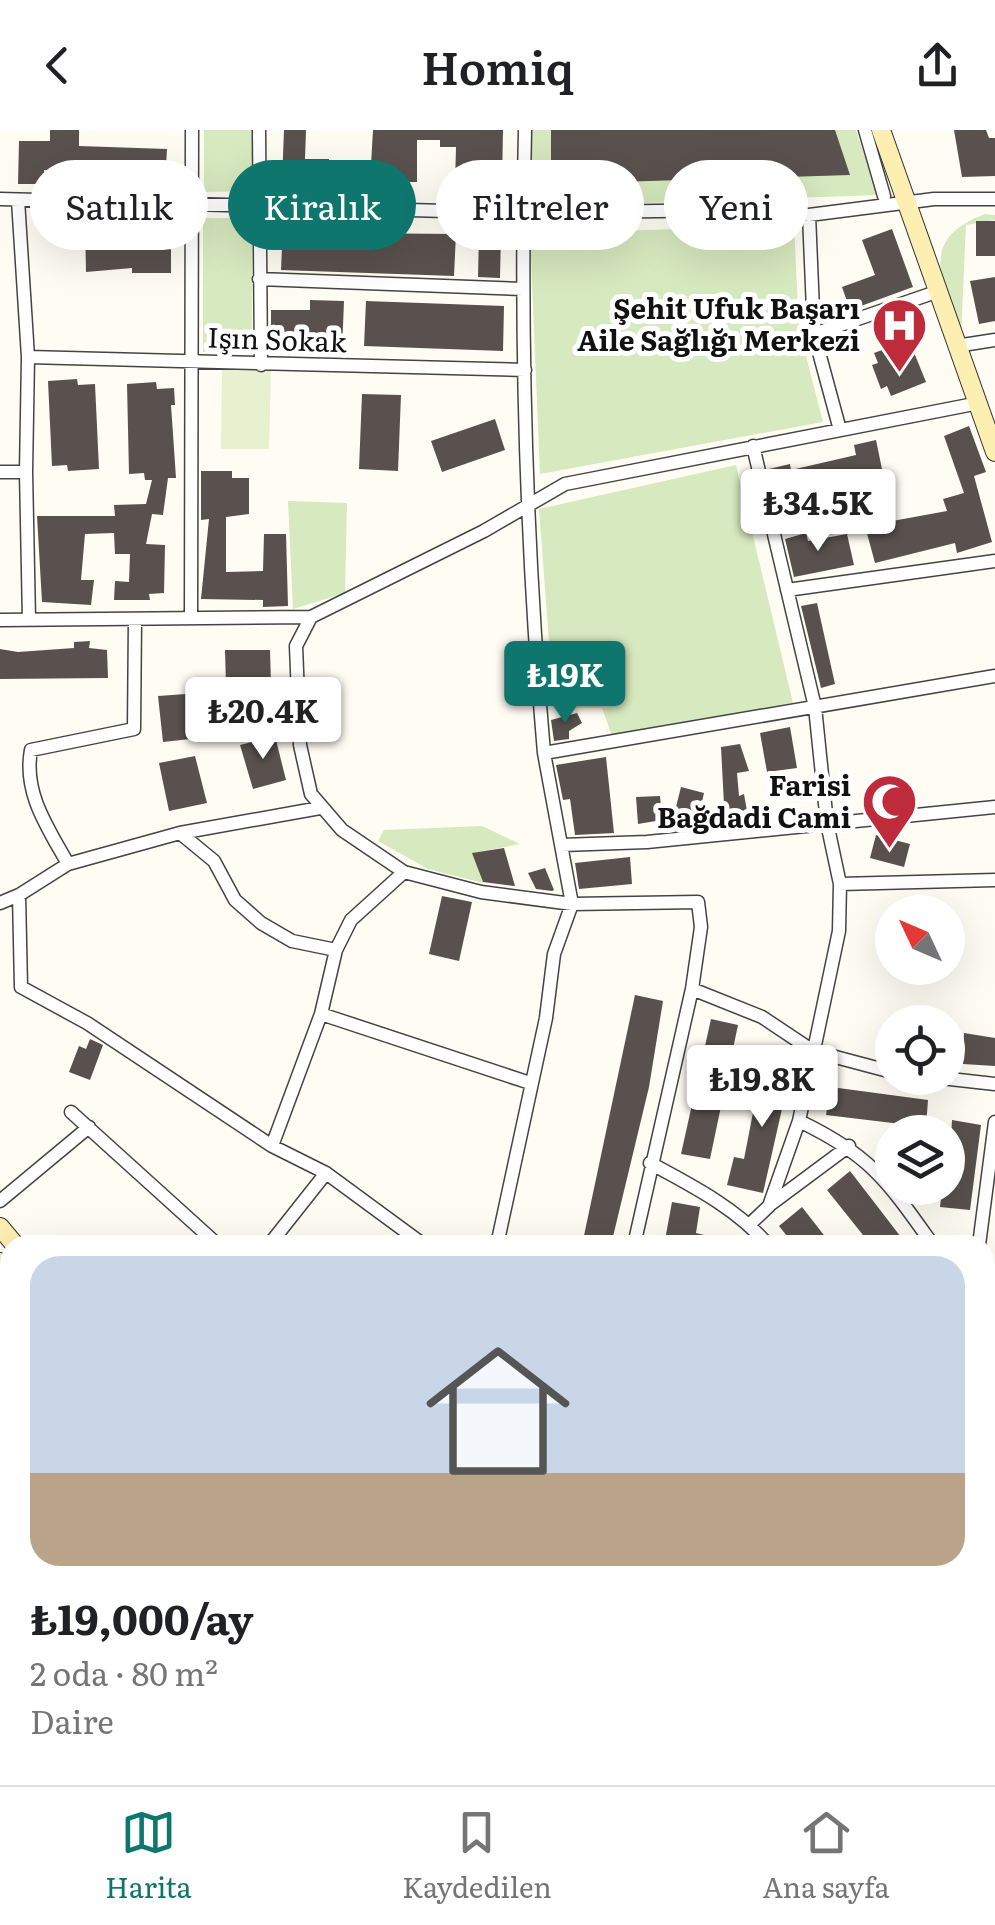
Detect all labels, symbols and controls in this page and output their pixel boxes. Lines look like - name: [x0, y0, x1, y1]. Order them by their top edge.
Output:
- text: Homiq: [421, 32, 574, 99]
- icon: back: [30, 38, 85, 93]
- icon: share: [910, 38, 965, 93]
- chip: Satılık: [30, 160, 208, 250]
- chip: Kiralık: [228, 160, 416, 250]
- chip: Filtreler: [436, 160, 644, 250]
- chip: Yeni: [664, 160, 808, 250]
- place label: Şehit Ufuk Başarı Aile Sağlığı Merkezi: [577, 286, 860, 360]
- hospital icon: Şehit Ufuk Başarı Aile Sağlığı Merkezi: [869, 295, 929, 374]
- street label: Işın Sokak: [207, 315, 348, 361]
- pin: ₺34.5K: [737, 469, 899, 554]
- text: ₺34.5K: [763, 477, 873, 525]
- pin: ₺19K: [506, 641, 624, 726]
- text: ₺19K: [526, 649, 604, 697]
- pin: ₺20.4K: [182, 677, 344, 762]
- text: ₺20.4K: [207, 685, 319, 733]
- place label: Farisi Bağdadi Cami: [657, 763, 851, 837]
- mosque icon: Farisi Bağdadi Cami: [860, 772, 920, 851]
- north arrow: [875, 895, 965, 985]
- map controls: [875, 895, 965, 1205]
- button: locate: [875, 1005, 965, 1095]
- pin: ₺19.8K: [681, 1045, 843, 1130]
- text: ₺19.8K: [709, 1053, 815, 1101]
- button: layers: [875, 1115, 965, 1205]
- icon: home: [408, 1321, 588, 1501]
- text: ₺19,000/ay: [30, 1586, 253, 1648]
- text: 2 oda · 80 m²: [30, 1648, 218, 1696]
- text: Daire: [30, 1696, 114, 1744]
- tab: Harita: [105, 1805, 192, 1907]
- tab: Kaydedilen: [402, 1805, 552, 1907]
- tab: Ana sayfa: [762, 1805, 890, 1907]

